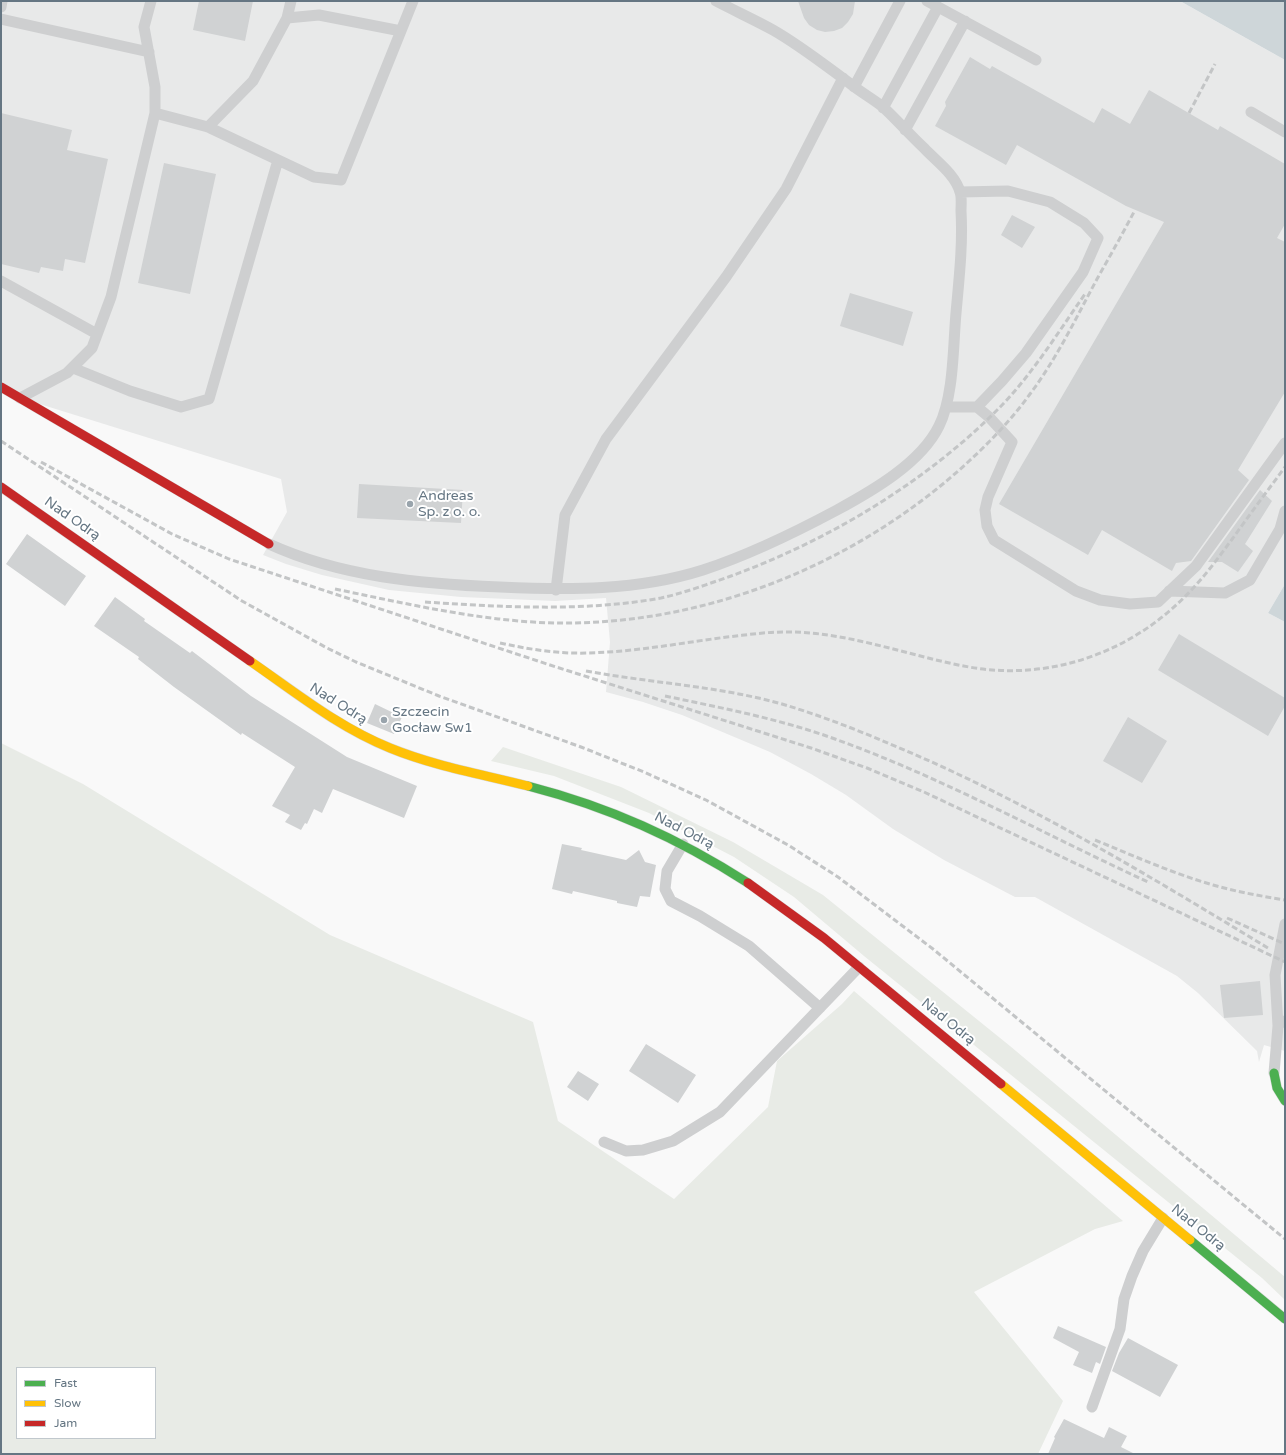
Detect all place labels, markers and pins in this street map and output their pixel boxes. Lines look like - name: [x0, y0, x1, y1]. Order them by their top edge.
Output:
- place label: Andreas Sp. z o. o.: [418, 488, 481, 520]
- marker: Andreas Sp. z o. o.: [405, 499, 415, 509]
- place label: Szczecin Gocław Sw1: [392, 704, 473, 736]
- marker: Szczecin Gocław Sw1: [379, 715, 389, 725]

